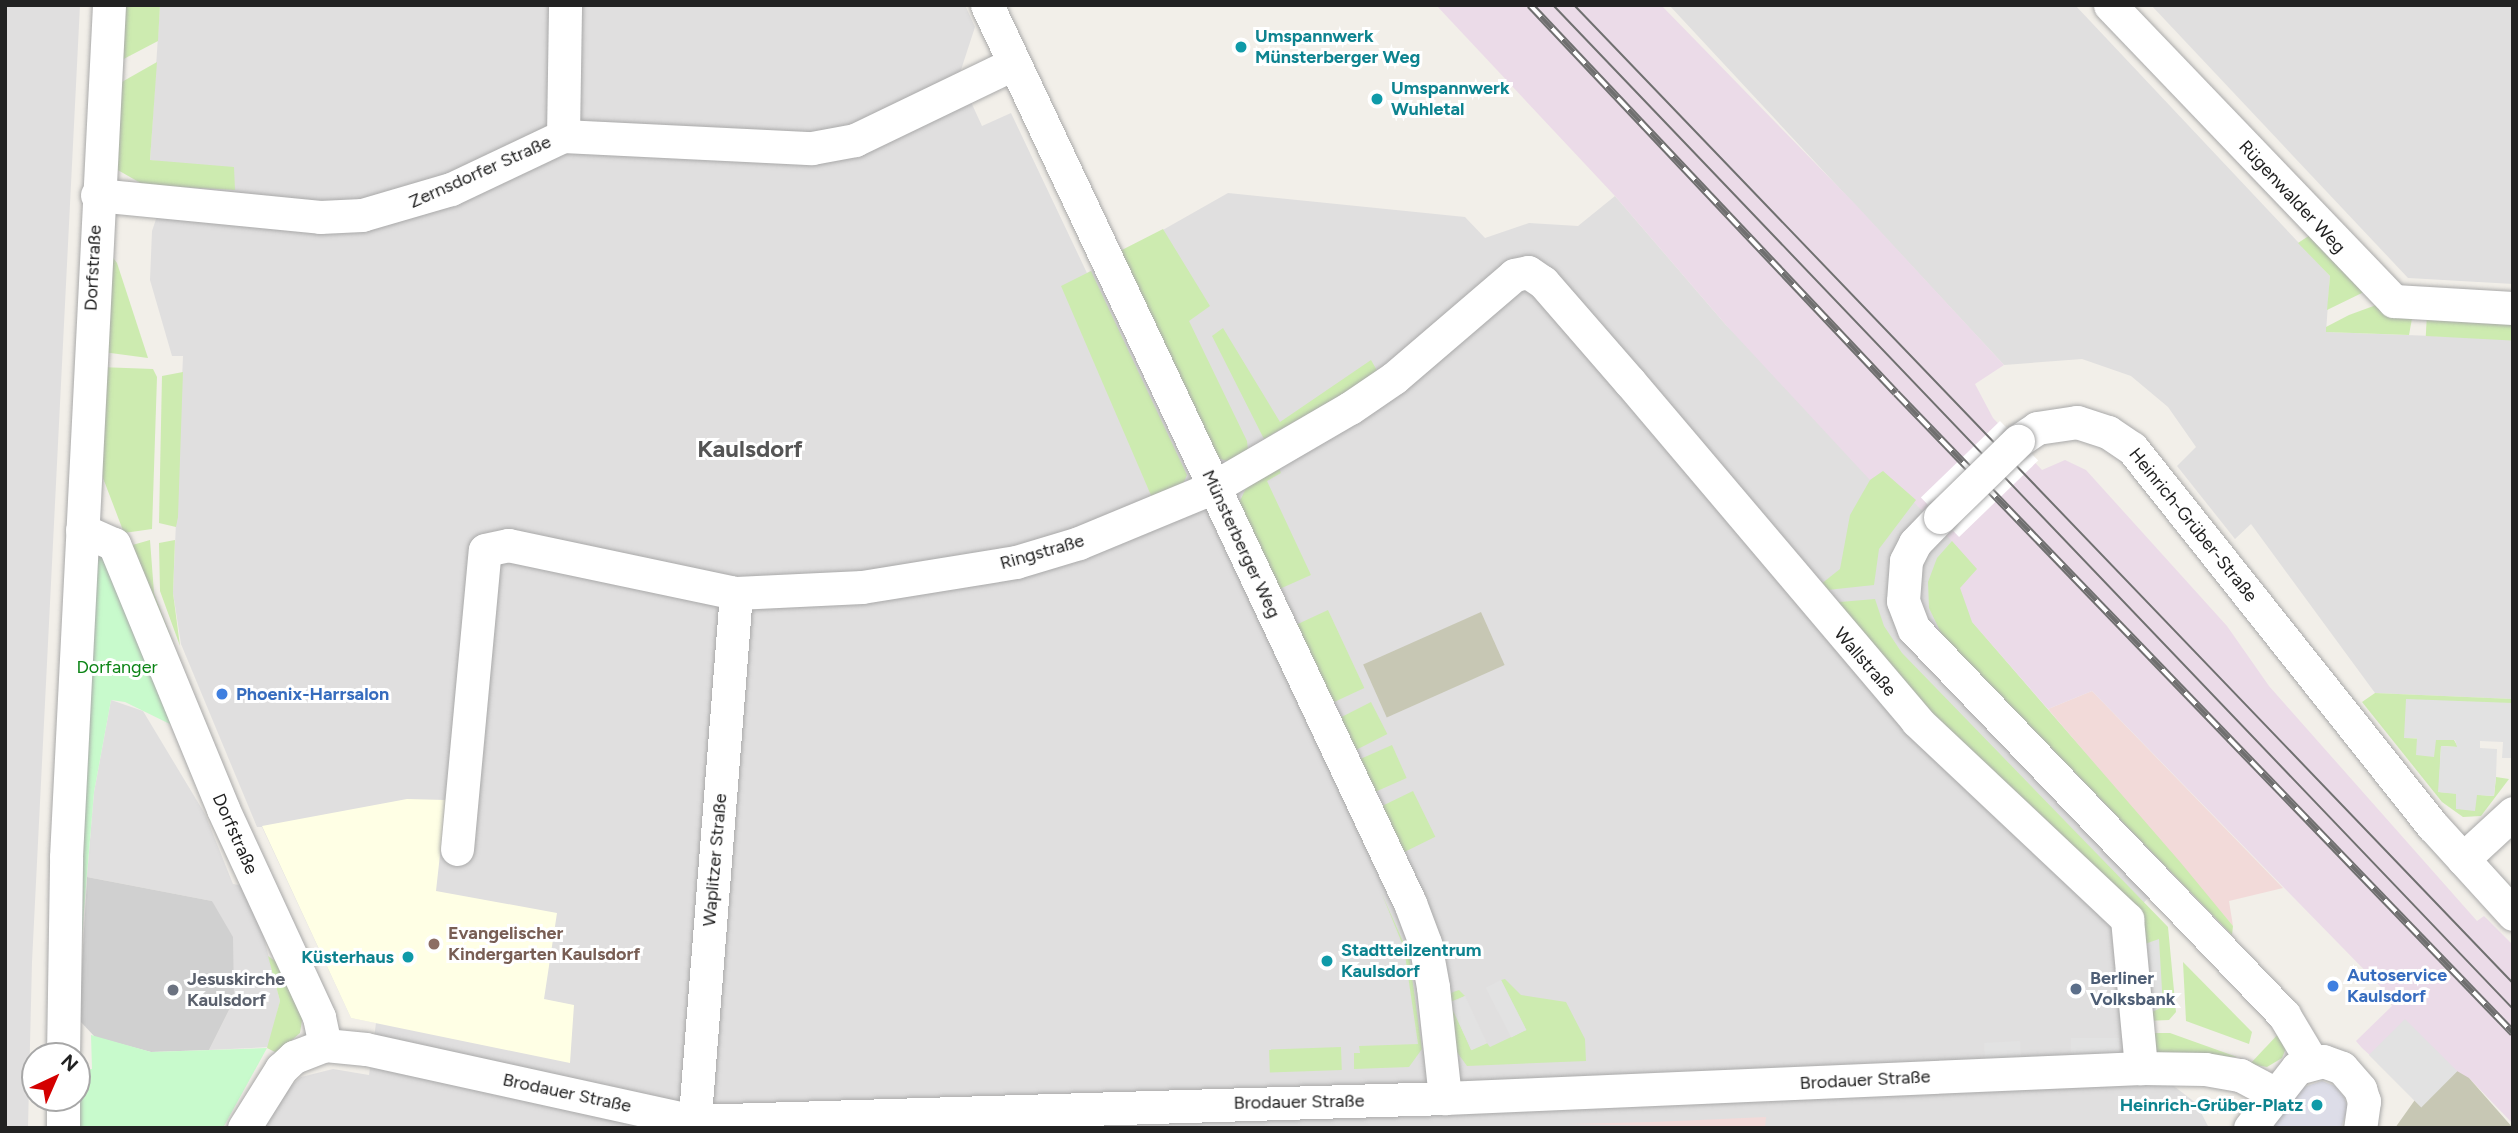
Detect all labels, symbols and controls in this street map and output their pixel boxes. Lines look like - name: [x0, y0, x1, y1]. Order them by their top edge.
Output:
- place label: Umspannwerk Münsterberger Weg: [1255, 26, 1420, 68]
- marker: Umspannwerk Münsterberger Weg: [1233, 39, 1249, 55]
- place label: Umspannwerk Wuhletal: [1391, 78, 1510, 120]
- marker: Umspannwerk Wuhletal: [1369, 91, 1385, 107]
- street label: Zernsdorfer Straße: [406, 131, 554, 213]
- street label: Rügenwalder Weg: [2234, 136, 2350, 258]
- street label: Dorfstraße: [80, 225, 106, 311]
- district label: Kaulsdorf: [697, 435, 803, 463]
- street label: Heinrich-Grüber-Straße: [2124, 444, 2262, 606]
- street label: Münsterberger Weg: [1197, 467, 1285, 621]
- street label: Ringstraße: [997, 530, 1087, 574]
- street label: Wallstraße: [1829, 623, 1901, 701]
- park label: Dorfanger: [76, 656, 158, 678]
- place label: Phoenix-Harrsalon: [236, 683, 389, 705]
- marker: Phoenix-Harrsalon: [214, 686, 230, 702]
- street label: Dorfstraße: [208, 790, 262, 878]
- street label: Waplitzer Straße: [698, 793, 732, 927]
- place label: Evangelischer Kindergarten Kaulsdorf: [448, 923, 640, 965]
- marker: Evangelischer Kindergarten Kaulsdorf: [426, 936, 442, 952]
- place label: Stadtteilzentrum Kaulsdorf: [1341, 940, 1481, 982]
- place label: Küsterhaus: [301, 946, 394, 968]
- marker: Küsterhaus: [400, 949, 416, 965]
- marker: Stadtteilzentrum Kaulsdorf: [1319, 953, 1335, 969]
- place label: Autoservice Kaulsdorf: [2347, 965, 2447, 1007]
- place label: Berliner Volksbank: [2090, 968, 2175, 1010]
- place label: Jesuskirche Kaulsdorf: [187, 969, 285, 1012]
- marker: Autoservice Kaulsdorf: [2325, 978, 2341, 994]
- marker: Berliner Volksbank: [2068, 981, 2084, 997]
- marker: Jesuskirche Kaulsdorf: [165, 982, 181, 998]
- north arrow: [21, 1042, 91, 1112]
- text: N: [56, 1050, 83, 1076]
- street label: Brodauer Straße: [1799, 1066, 1931, 1094]
- street label: Brodauer Straße: [501, 1069, 633, 1117]
- street label: Brodauer Straße: [1233, 1090, 1365, 1114]
- place label: Heinrich-Grüber-Platz: [2120, 1094, 2303, 1116]
- marker: Heinrich-Grüber-Platz: [2309, 1097, 2325, 1113]

